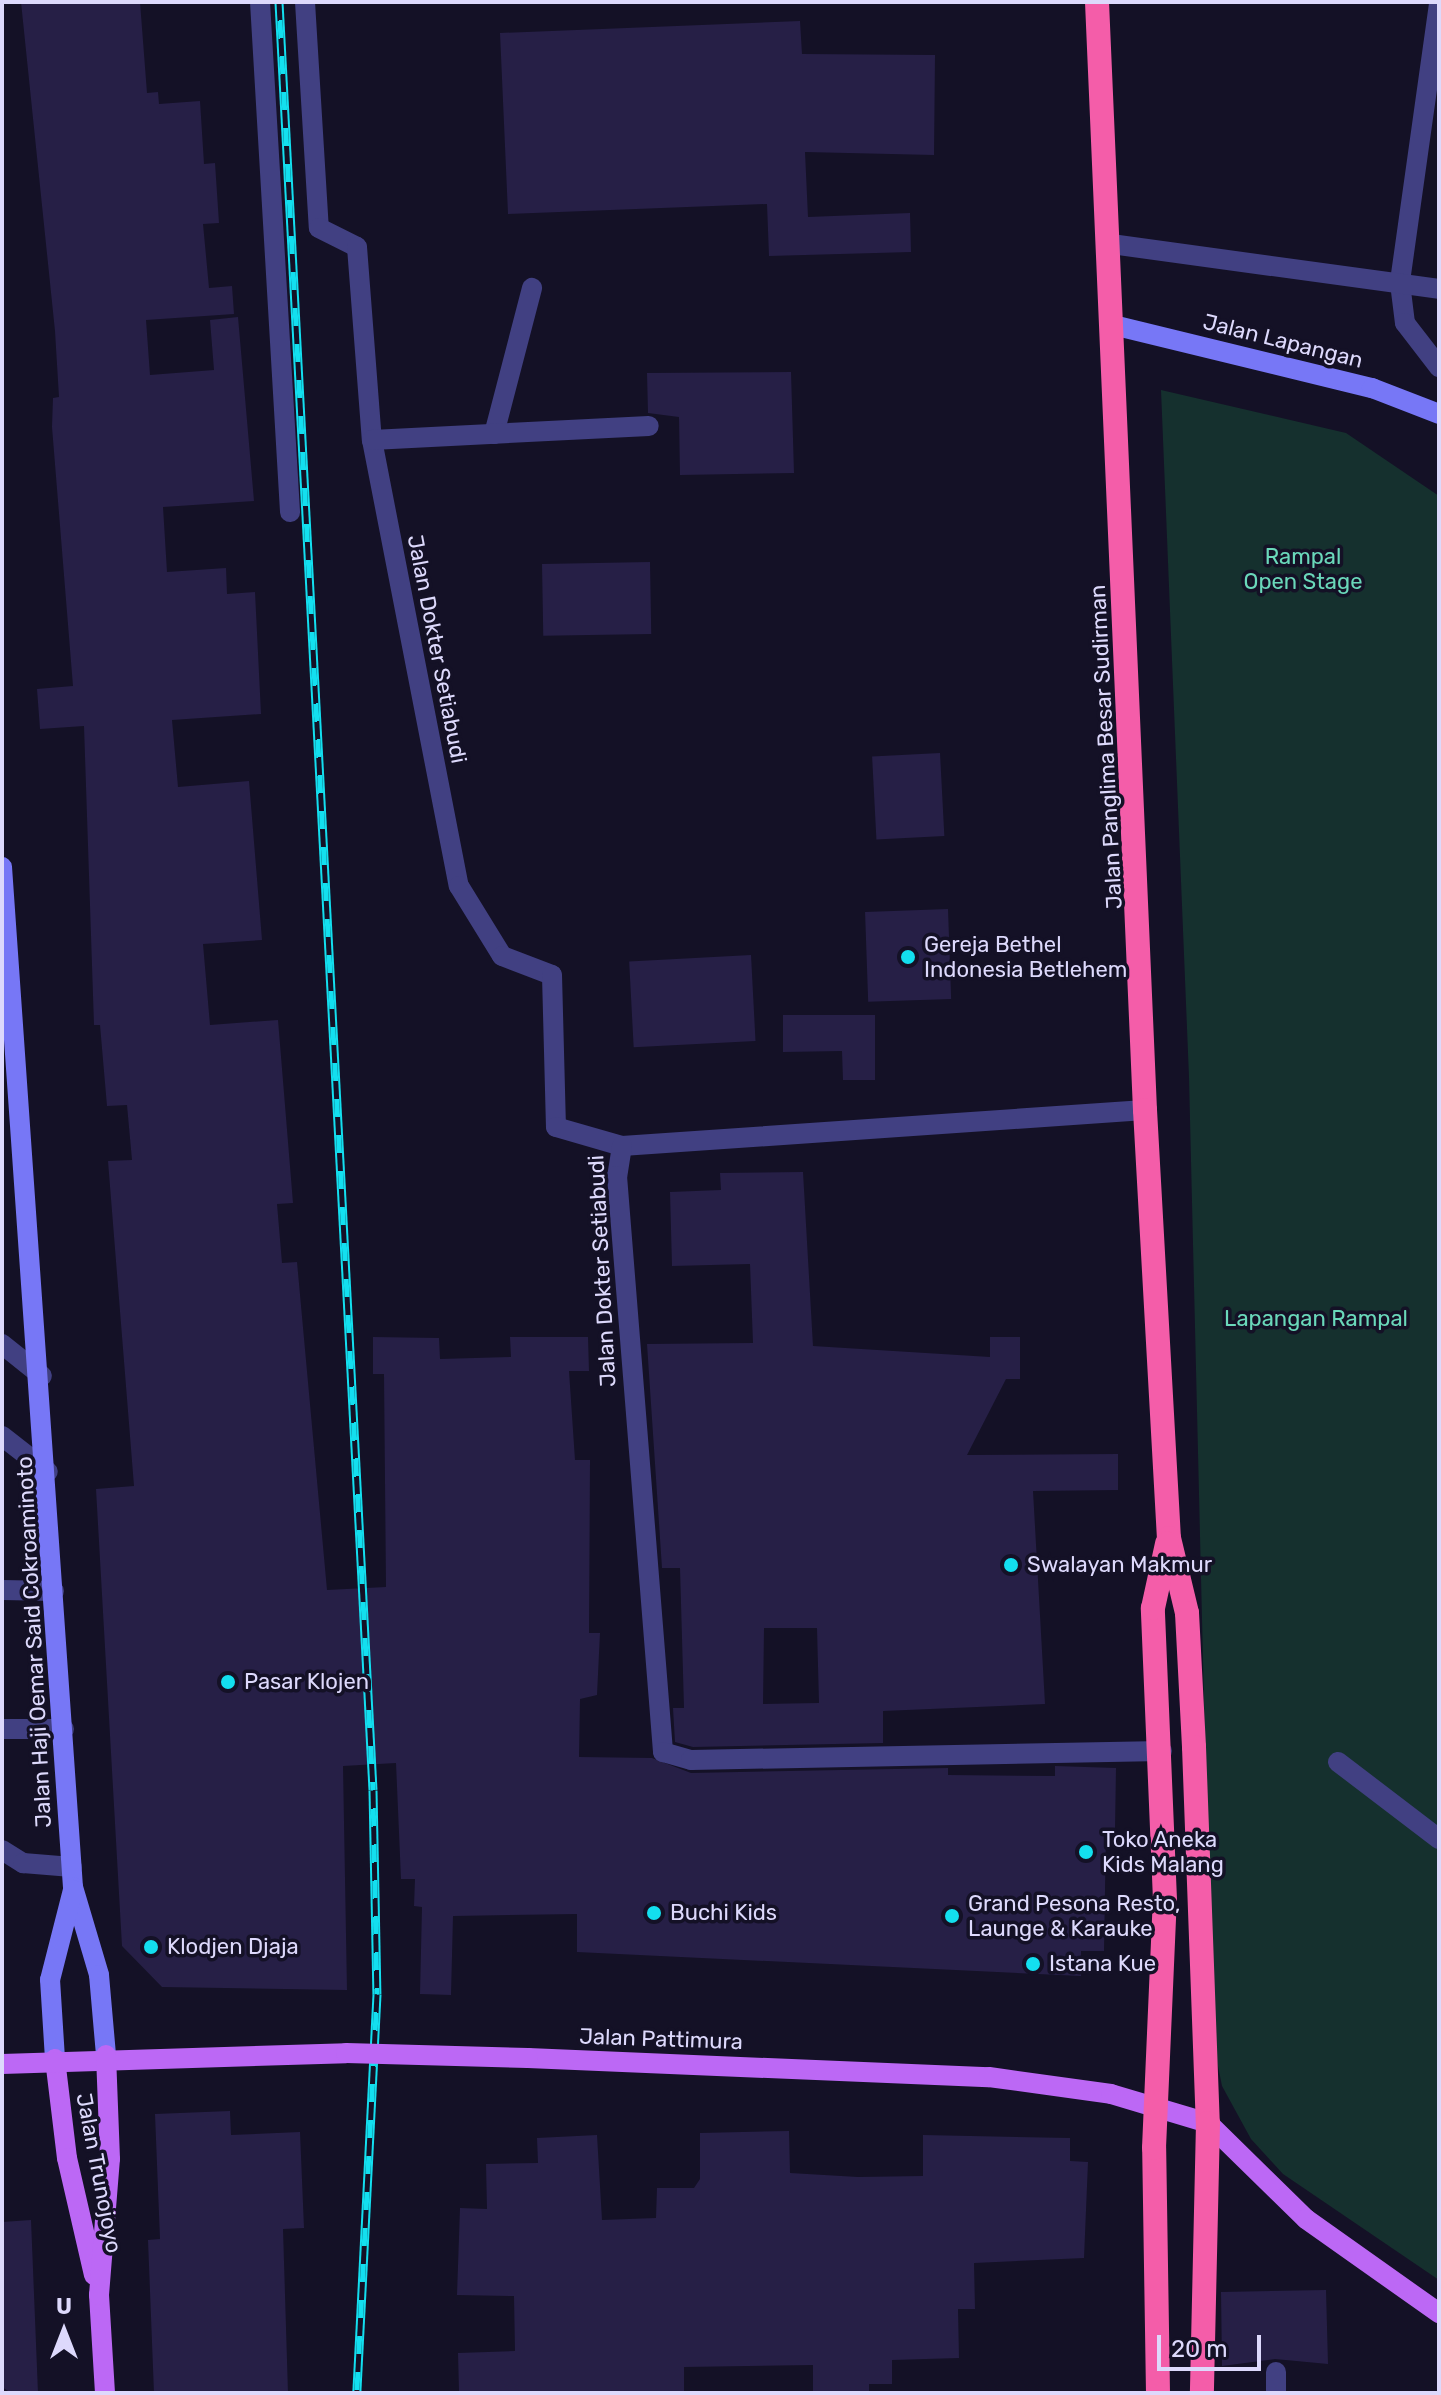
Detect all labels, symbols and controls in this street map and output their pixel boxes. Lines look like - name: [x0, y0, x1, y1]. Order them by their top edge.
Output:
- street label: Jalan Lapangan: [1200, 308, 1366, 374]
- street label: Jalan Dokter Setiabudi: [402, 532, 472, 766]
- park label: Rampal Open Stage: [1244, 543, 1362, 594]
- street label: Jalan Panglima Besar Sudirman: [1084, 584, 1128, 910]
- place label: Gereja Bethel Indonesia Betlehem: [924, 931, 1127, 982]
- marker: Gereja Bethel Indonesia Betlehem: [899, 948, 917, 966]
- street label: Jalan Dokter Setiabudi: [583, 1154, 621, 1388]
- park label: Lapangan Rampal: [1224, 1306, 1408, 1332]
- street label: Jalan Haji Oemar Said Cokroaminoto: [11, 1455, 57, 1829]
- place label: Swalayan Makmur: [1027, 1552, 1212, 1578]
- marker: Swalayan Makmur: [1002, 1556, 1020, 1574]
- place label: Pasar Klojen: [244, 1669, 370, 1695]
- marker: Pasar Klojen: [219, 1673, 237, 1691]
- place label: Toko Aneka Kids Malang: [1102, 1826, 1224, 1878]
- marker: Toko Aneka Kids Malang: [1077, 1843, 1095, 1861]
- place label: Grand Pesona Resto, Launge & Karauke: [968, 1890, 1180, 1942]
- place label: Buchi Kids: [670, 1900, 777, 1926]
- marker: Buchi Kids: [645, 1904, 663, 1922]
- marker: Grand Pesona Resto, Launge & Karauke: [943, 1907, 961, 1925]
- place label: Klodjen Djaja: [167, 1934, 299, 1960]
- marker: Klodjen Djaja: [142, 1938, 160, 1956]
- place label: Istana Kue: [1049, 1951, 1156, 1977]
- marker: Istana Kue: [1024, 1955, 1042, 1973]
- street label: Jalan Pattimura: [579, 2023, 743, 2055]
- street label: Jalan Trunojoyo: [71, 2091, 127, 2255]
- north arrow: [24, 2291, 104, 2371]
- text: U: [56, 2293, 72, 2320]
- scale bar: [1161, 2319, 1265, 2369]
- text: 20 m: [1171, 2335, 1228, 2363]

